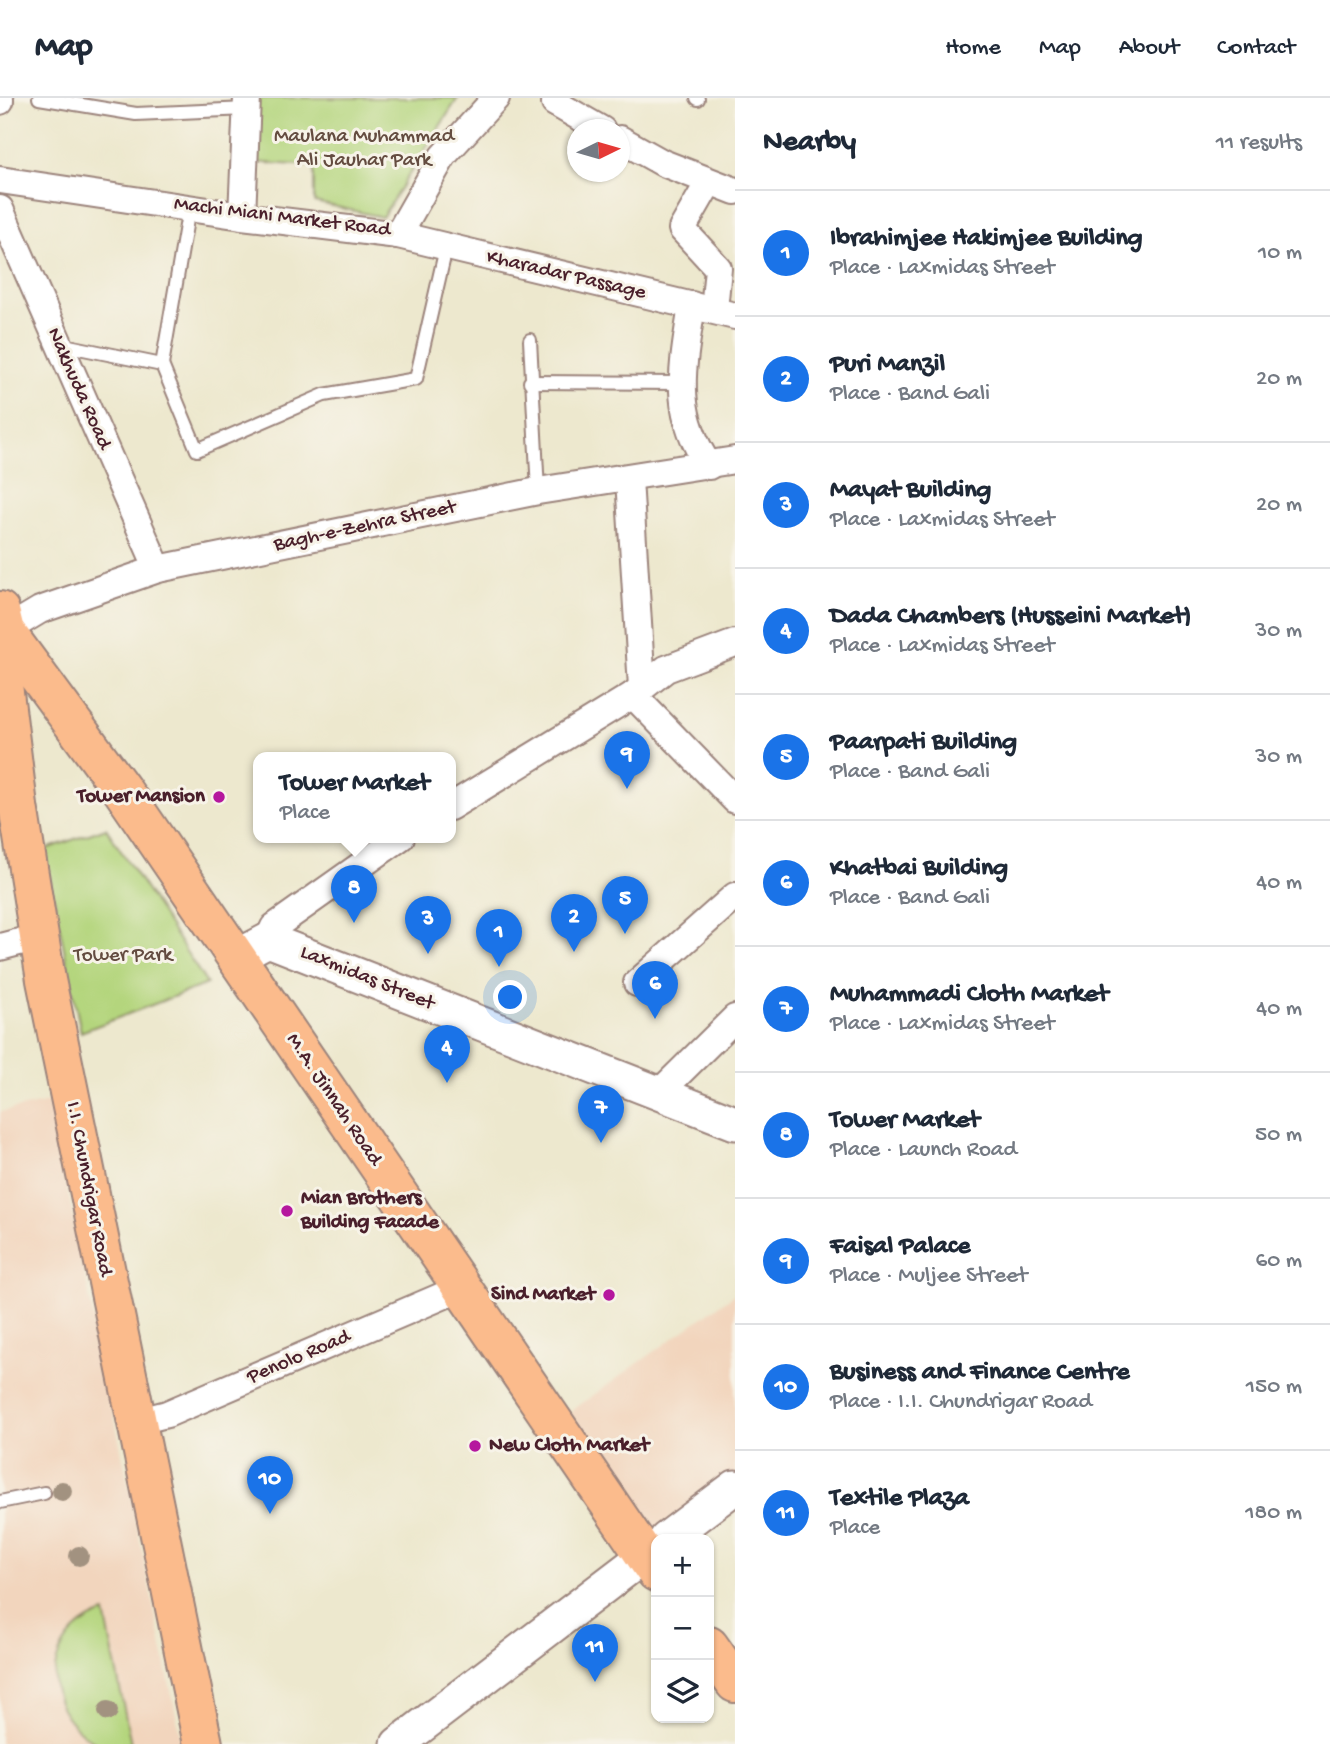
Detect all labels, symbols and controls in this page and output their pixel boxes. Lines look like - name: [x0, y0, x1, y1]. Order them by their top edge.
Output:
- text: Map: [35, 29, 92, 67]
- text: Home: [945, 34, 1001, 63]
- text: Map: [1039, 34, 1081, 63]
- text: About: [1119, 34, 1179, 63]
- text: Contact: [1217, 34, 1295, 63]
- north arrow: [567, 119, 630, 182]
- park label: Maulana Muhammad Ali Jauhar Park: [274, 125, 456, 174]
- text: Nearby: [763, 126, 856, 161]
- text: 11 results: [1216, 130, 1302, 157]
- street label: Machi Miani Market Road: [172, 192, 393, 244]
- text: Ibrahimjee Hakimjee Building: [830, 224, 1143, 255]
- text: 1: [781, 240, 791, 267]
- text: 10 m: [1258, 240, 1302, 267]
- street label: Kharadar Passage: [484, 245, 649, 307]
- text: Place · Laxmidas Street: [830, 255, 1054, 282]
- street label: Nakhuda Road: [40, 324, 117, 455]
- text: Puri Manzil: [830, 350, 945, 381]
- text: 2: [780, 366, 792, 393]
- text: 20 m: [1256, 366, 1302, 393]
- text: Place · Band Gali: [830, 381, 990, 408]
- text: Mayat Building: [830, 476, 991, 507]
- text: 3: [780, 492, 792, 519]
- text: 20 m: [1256, 492, 1302, 519]
- street label: Bagh-e-Zehra Street: [271, 495, 461, 559]
- text: Place · Laxmidas Street: [830, 507, 1054, 534]
- text: Dada Chambers (Husseini Market): [830, 602, 1192, 633]
- text: 4: [781, 618, 791, 645]
- text: 30 m: [1255, 618, 1302, 645]
- text: Place · Laxmidas Street: [830, 633, 1054, 660]
- text: Paarpati Building: [830, 728, 1017, 759]
- pin: 9: [604, 731, 650, 789]
- text: 5: [780, 744, 792, 771]
- text: 30 m: [1255, 744, 1302, 771]
- popup: [253, 752, 456, 843]
- text: Place · Band Gali: [830, 759, 990, 786]
- text: Tower Market: [280, 769, 429, 800]
- place label: Tower Mansion: [75, 785, 206, 810]
- marker: Tower Mansion: [211, 789, 227, 805]
- text: Place: [280, 800, 330, 827]
- text: Khatbai Building: [830, 854, 1008, 885]
- pin: 8: [331, 865, 377, 923]
- text: 6: [780, 870, 792, 897]
- text: 40 m: [1256, 870, 1302, 897]
- pin: 5: [602, 876, 648, 934]
- text: Place · Band Gali: [830, 885, 990, 912]
- pin: 2: [551, 894, 597, 952]
- pin: 3: [405, 896, 451, 954]
- pin: 1: [476, 909, 522, 967]
- street label: Laxmidas Street: [296, 941, 440, 1018]
- park label: Tower Park: [73, 944, 175, 969]
- pin: 6: [632, 961, 678, 1019]
- your location: [493, 980, 527, 1014]
- text: Muhammadi Cloth Market: [830, 980, 1108, 1011]
- text: 7: [780, 996, 792, 1023]
- text: 40 m: [1256, 996, 1302, 1023]
- text: Place · Laxmidas Street: [830, 1011, 1054, 1038]
- pin: 4: [424, 1025, 470, 1083]
- street label: M.A. Jinnah Road: [279, 1029, 388, 1172]
- pin: 7: [578, 1085, 624, 1143]
- street label: I.I. Chundrigar Road: [59, 1100, 117, 1280]
- text: Tower Market: [830, 1106, 980, 1137]
- text: 8: [780, 1122, 792, 1149]
- text: 50 m: [1255, 1122, 1302, 1149]
- text: Place · Launch Road: [830, 1137, 1017, 1164]
- place label: Mian Brothers Building Facade: [300, 1187, 440, 1236]
- marker: Mian Brothers Building Facade: [279, 1203, 295, 1219]
- text: Faisal Palace: [830, 1232, 970, 1263]
- text: 9: [780, 1248, 792, 1275]
- text: 60 m: [1256, 1248, 1302, 1275]
- text: Place · Muljee Street: [830, 1263, 1027, 1290]
- place label: Sind Market: [491, 1283, 597, 1308]
- marker: Sind Market: [601, 1287, 617, 1303]
- street label: Penolo Road: [243, 1324, 356, 1391]
- text: Business and Finance Centre: [830, 1358, 1130, 1389]
- text: 10: [775, 1374, 797, 1401]
- text: 150 m: [1246, 1374, 1302, 1401]
- text: Place · I.I. Chundrigar Road: [830, 1389, 1092, 1416]
- place label: New Cloth Market: [489, 1434, 651, 1459]
- marker: New Cloth Market: [467, 1438, 483, 1454]
- pin: 10: [247, 1456, 293, 1514]
- text: Textile Plaza: [830, 1484, 969, 1515]
- text: 11: [777, 1500, 795, 1527]
- text: 180 m: [1245, 1500, 1302, 1527]
- text: Place: [830, 1515, 880, 1542]
- map controls: [651, 1534, 714, 1723]
- button: +: [651, 1534, 714, 1597]
- button: −: [651, 1597, 714, 1660]
- pin: 11: [572, 1624, 618, 1682]
- button: layers: [651, 1660, 714, 1723]

